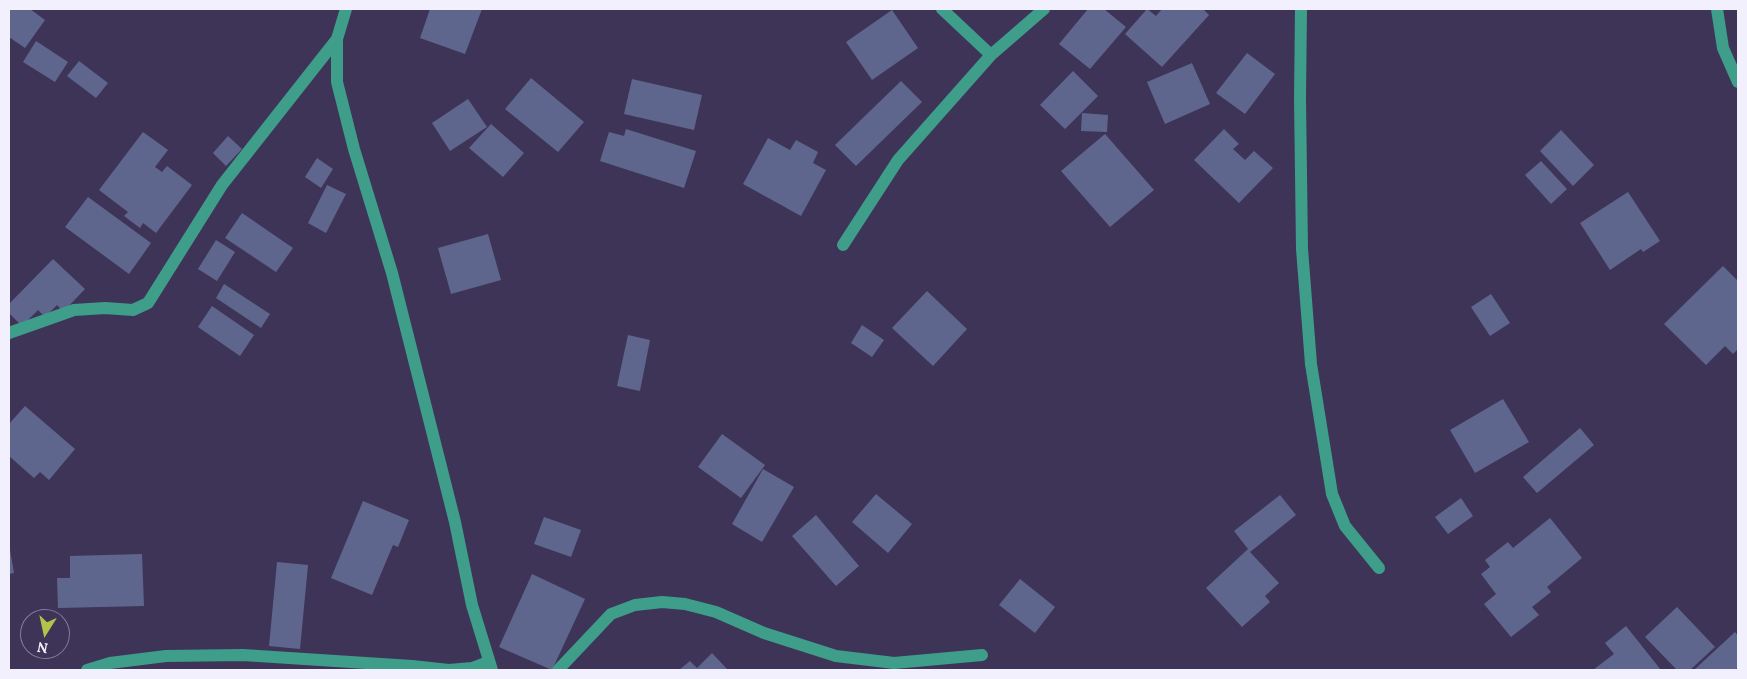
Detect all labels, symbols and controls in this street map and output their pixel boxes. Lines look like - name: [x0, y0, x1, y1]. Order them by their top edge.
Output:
- north arrow: [20, 609, 70, 659]
- text: N: [36, 638, 49, 658]

